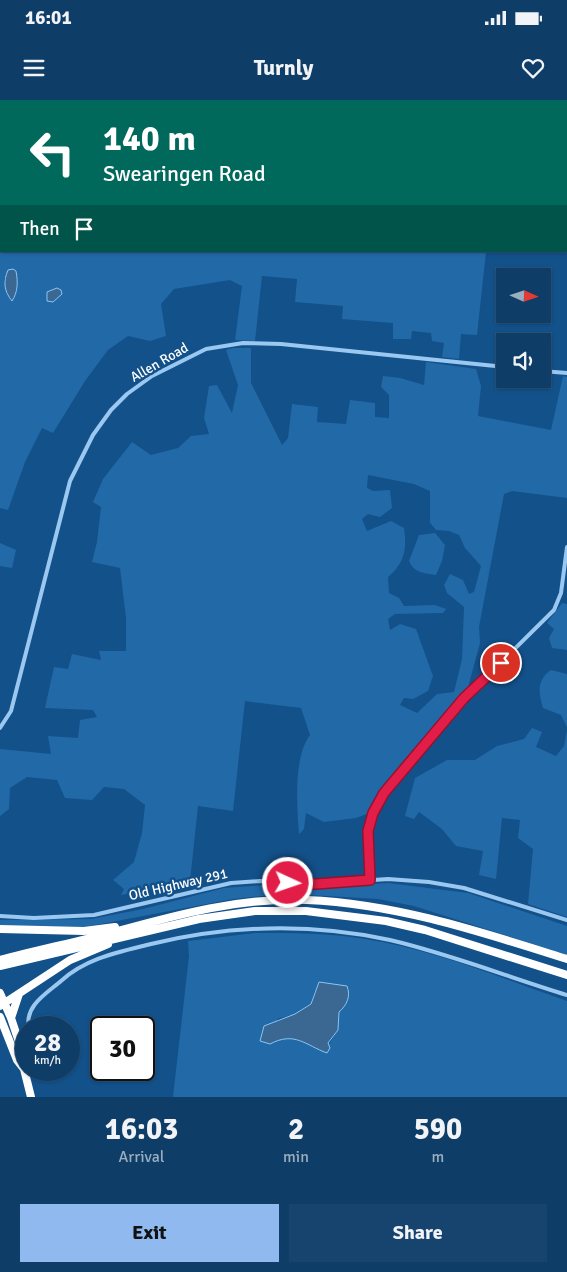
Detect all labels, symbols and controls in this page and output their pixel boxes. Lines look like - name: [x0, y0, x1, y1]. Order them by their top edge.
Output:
- text: 16:01: [25, 6, 72, 30]
- icon: menu: [20, 54, 48, 82]
- text: Turnly: [254, 54, 313, 81]
- icon: heart: [519, 54, 547, 82]
- text: 140 m: [103, 117, 196, 160]
- icon: left: [20, 120, 85, 185]
- text: Swearingen Road: [103, 160, 266, 187]
- icon: arrive: [70, 215, 98, 243]
- text: Then: [20, 217, 60, 241]
- north arrow: [496, 268, 551, 322]
- map controls: [496, 268, 551, 388]
- button: sound: [496, 333, 551, 388]
- street label: Allen Road: [127, 339, 191, 386]
- pin: [480, 642, 522, 684]
- icon: arrive: [487, 649, 515, 677]
- position arrow: [261, 856, 313, 908]
- street label: Old Highway 291: [127, 865, 229, 904]
- speed limit sign: 30: [90, 1016, 155, 1081]
- text: 28: [34, 1027, 61, 1058]
- text: km/h: [34, 1053, 61, 1068]
- text: 16:03: [105, 1111, 178, 1148]
- text: 2: [288, 1111, 304, 1148]
- text: 590: [414, 1111, 462, 1148]
- text: Arrival: [118, 1147, 165, 1167]
- text: min: [283, 1147, 309, 1167]
- text: m: [432, 1147, 444, 1167]
- button: Exit: [20, 1204, 279, 1262]
- button: Share: [289, 1204, 547, 1262]

